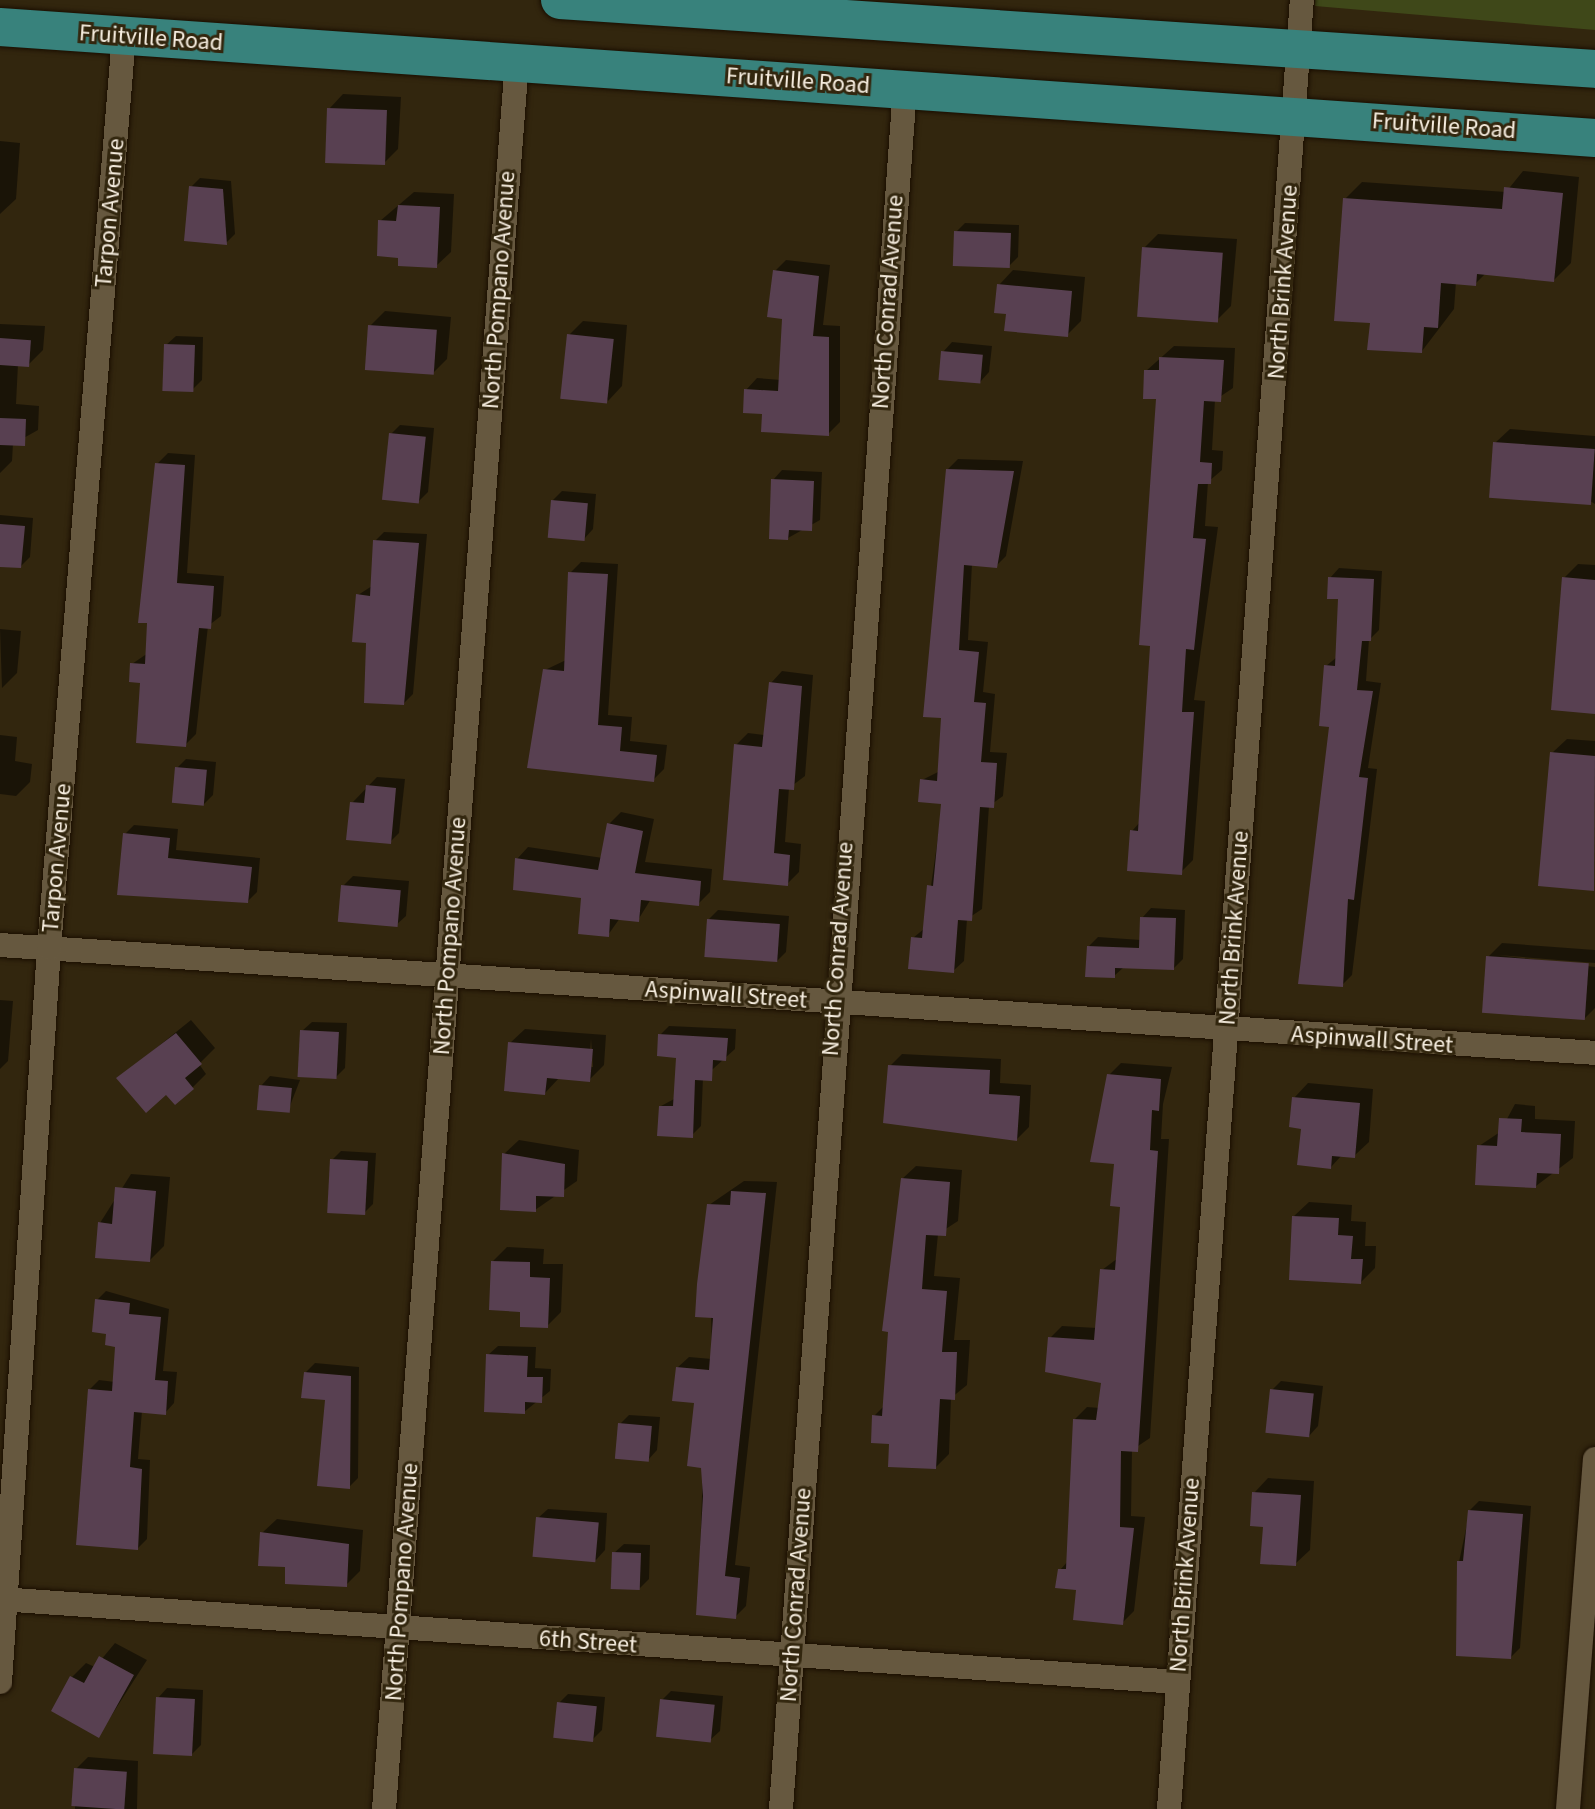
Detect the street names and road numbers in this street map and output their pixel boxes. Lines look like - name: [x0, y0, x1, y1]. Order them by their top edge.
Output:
- street label: Fruitville Road: [78, 19, 224, 57]
- street label: Fruitville Road: [725, 62, 871, 100]
- street label: Fruitville Road: [1371, 107, 1517, 145]
- street label: Tarpon Avenue: [89, 137, 131, 289]
- street label: North Pompano Avenue: [476, 170, 522, 410]
- street label: North Brink Avenue: [1262, 184, 1304, 380]
- street label: North Conrad Avenue: [866, 194, 910, 410]
- street label: Tarpon Avenue: [36, 782, 78, 934]
- street label: North Pompano Avenue: [427, 816, 473, 1056]
- street label: North Brink Avenue: [1213, 830, 1255, 1026]
- street label: North Conrad Avenue: [816, 841, 860, 1057]
- street label: Aspinwall Street: [644, 975, 808, 1015]
- street label: Aspinwall Street: [1290, 1020, 1454, 1060]
- street label: North Pompano Avenue: [379, 1462, 425, 1702]
- street label: North Brink Avenue: [1164, 1477, 1206, 1673]
- street label: North Conrad Avenue: [774, 1487, 818, 1703]
- street label: 6th Street: [538, 1624, 638, 1660]

